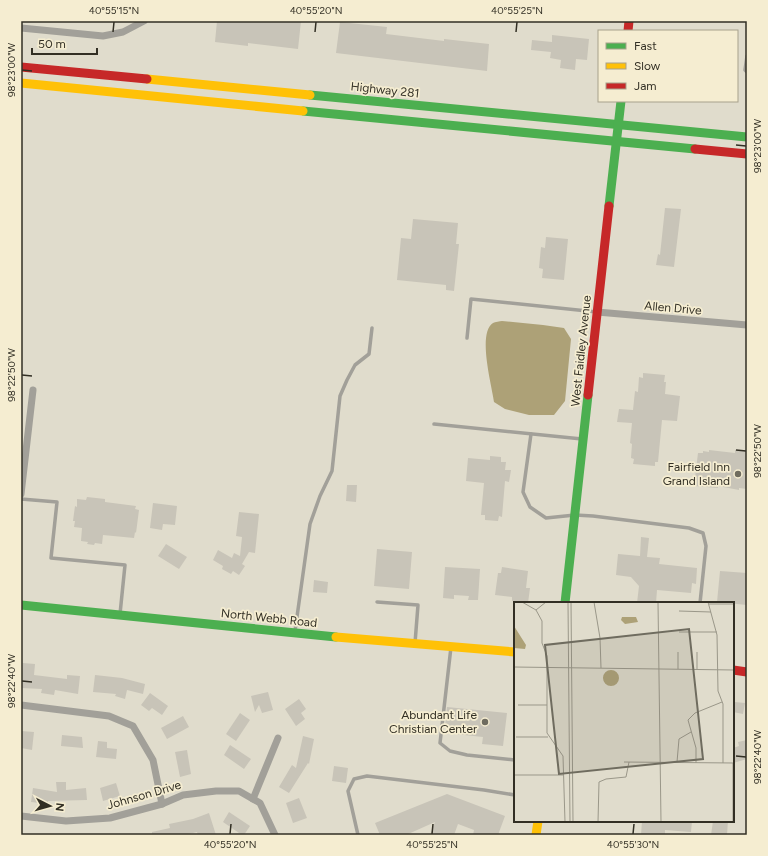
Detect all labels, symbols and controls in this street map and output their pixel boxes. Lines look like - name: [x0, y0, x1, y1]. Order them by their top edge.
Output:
- text: 40°55'15"N: [89, 4, 139, 17]
- text: 40°55'20"N: [290, 4, 342, 17]
- text: 40°55'25"N: [491, 4, 543, 17]
- scale bar: [32, 30, 97, 56]
- legend: [598, 30, 738, 102]
- text: 50 m: [38, 37, 66, 51]
- text: Fast: [634, 39, 657, 53]
- text: 98°23'00"W: [5, 43, 18, 97]
- text: Slow: [634, 59, 661, 73]
- street label: Highway 281: [350, 79, 420, 101]
- text: Jam: [634, 79, 657, 93]
- text: 98°23'00"W: [751, 119, 764, 173]
- street label: West Faidley Avenue: [568, 294, 594, 407]
- street label: Allen Drive: [644, 299, 703, 318]
- text: 98°22'50"W: [5, 348, 18, 402]
- text: 98°22'50"W: [751, 424, 764, 478]
- place label: Fairfield Inn Grand Island: [663, 460, 730, 488]
- marker: Fairfield Inn Grand Island: [733, 469, 743, 479]
- inset map: [514, 602, 734, 822]
- street label: North Webb Road: [220, 606, 318, 630]
- text: 98°22'40"W: [5, 654, 18, 708]
- place label: Abundant Life Christian Center: [389, 708, 477, 736]
- marker: Abundant Life Christian Center: [480, 717, 490, 727]
- text: 98°22'40"W: [751, 730, 764, 784]
- street label: Johnson Drive: [105, 778, 183, 812]
- north arrow: [30, 786, 70, 826]
- text: N: [53, 802, 66, 812]
- text: 40°55'20"N: [204, 838, 256, 851]
- text: 40°55'25"N: [406, 838, 458, 851]
- text: 40°55'30"N: [607, 838, 659, 851]

